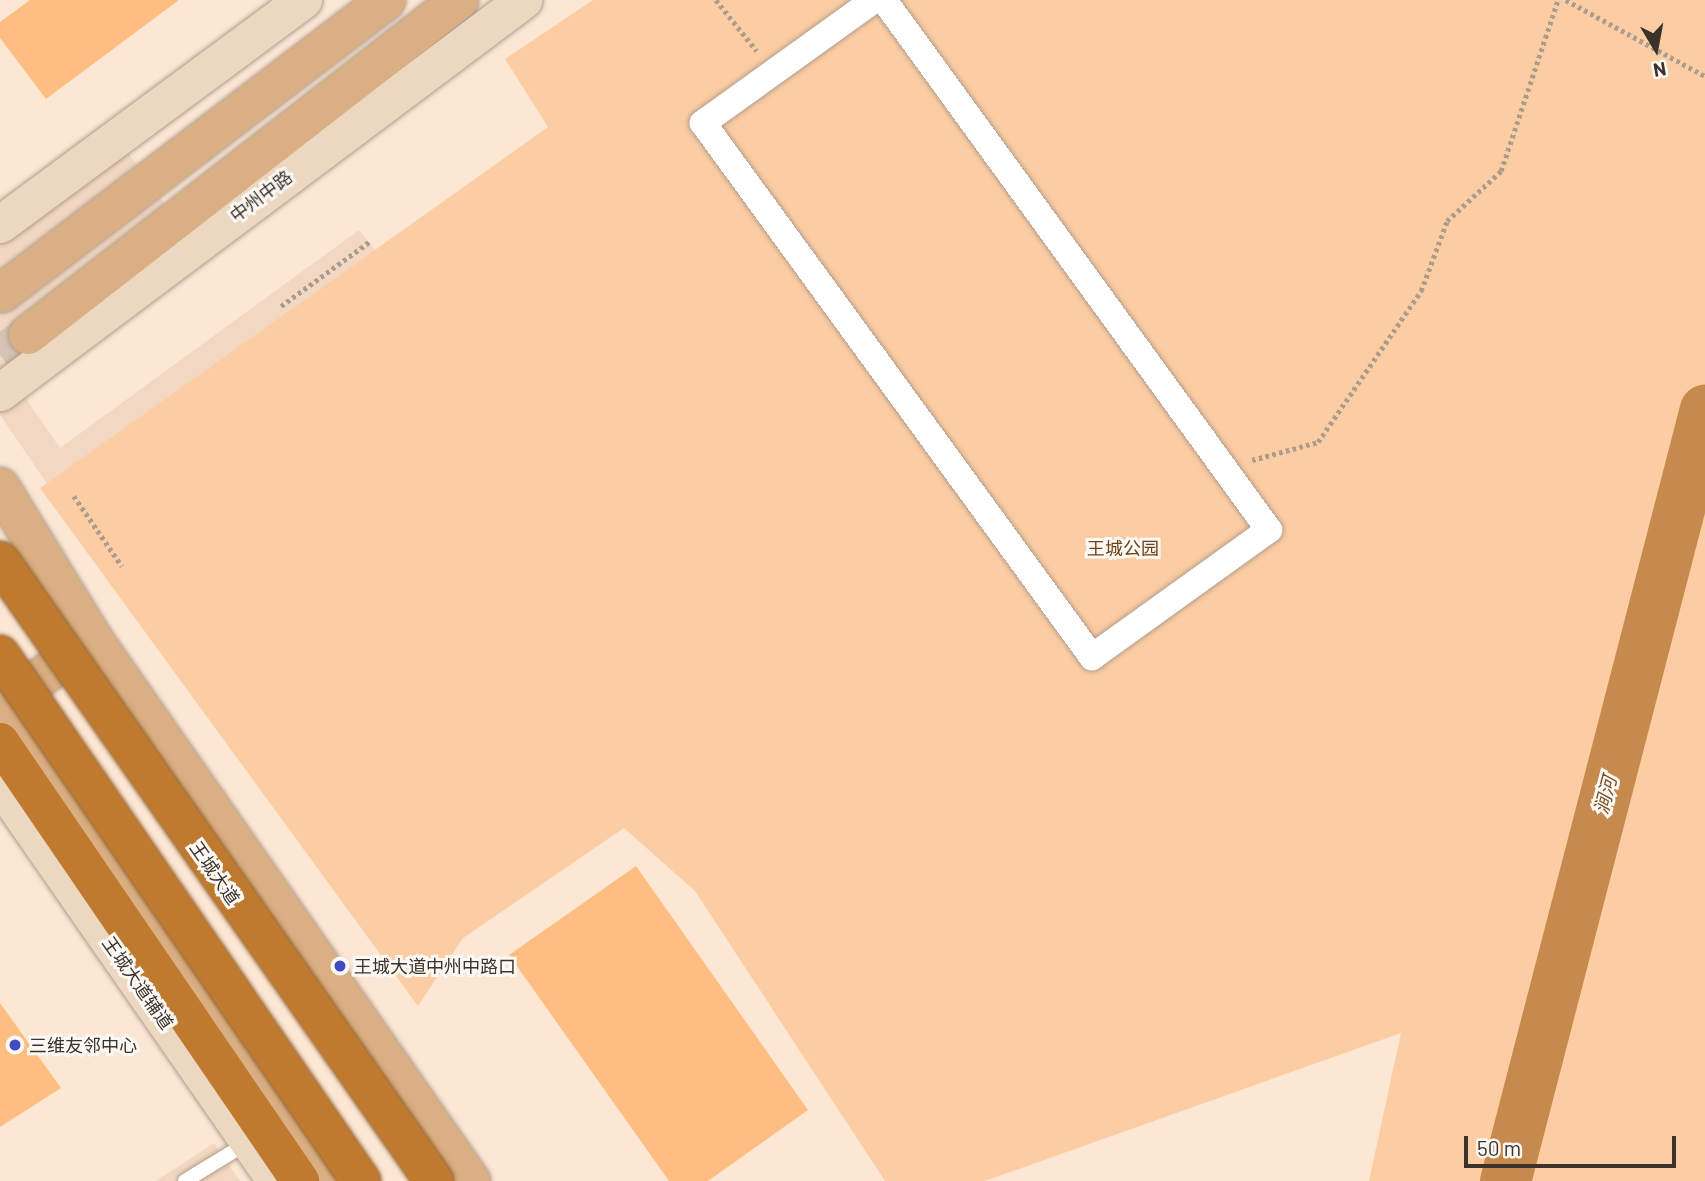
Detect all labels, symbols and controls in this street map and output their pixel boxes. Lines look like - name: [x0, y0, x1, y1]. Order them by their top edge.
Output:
- north arrow: [1621, 14, 1691, 84]
- text: N: [1652, 58, 1668, 83]
- street label: 中州中路: [226, 166, 296, 226]
- park label: 王城公园: [1087, 537, 1159, 559]
- water label: 涧河: [1589, 774, 1621, 816]
- street label: 王城大道: [186, 837, 244, 909]
- street label: 王城大道辅道: [98, 933, 178, 1033]
- place label: 王城大道中州中路口: [354, 955, 516, 977]
- marker: 王城大道中州中路口: [332, 958, 348, 974]
- place label: 三维友邻中心: [29, 1034, 137, 1056]
- marker: 三维友邻中心: [7, 1037, 23, 1053]
- scale bar: [1467, 1122, 1679, 1166]
- text: 50 m: [1477, 1135, 1521, 1160]

